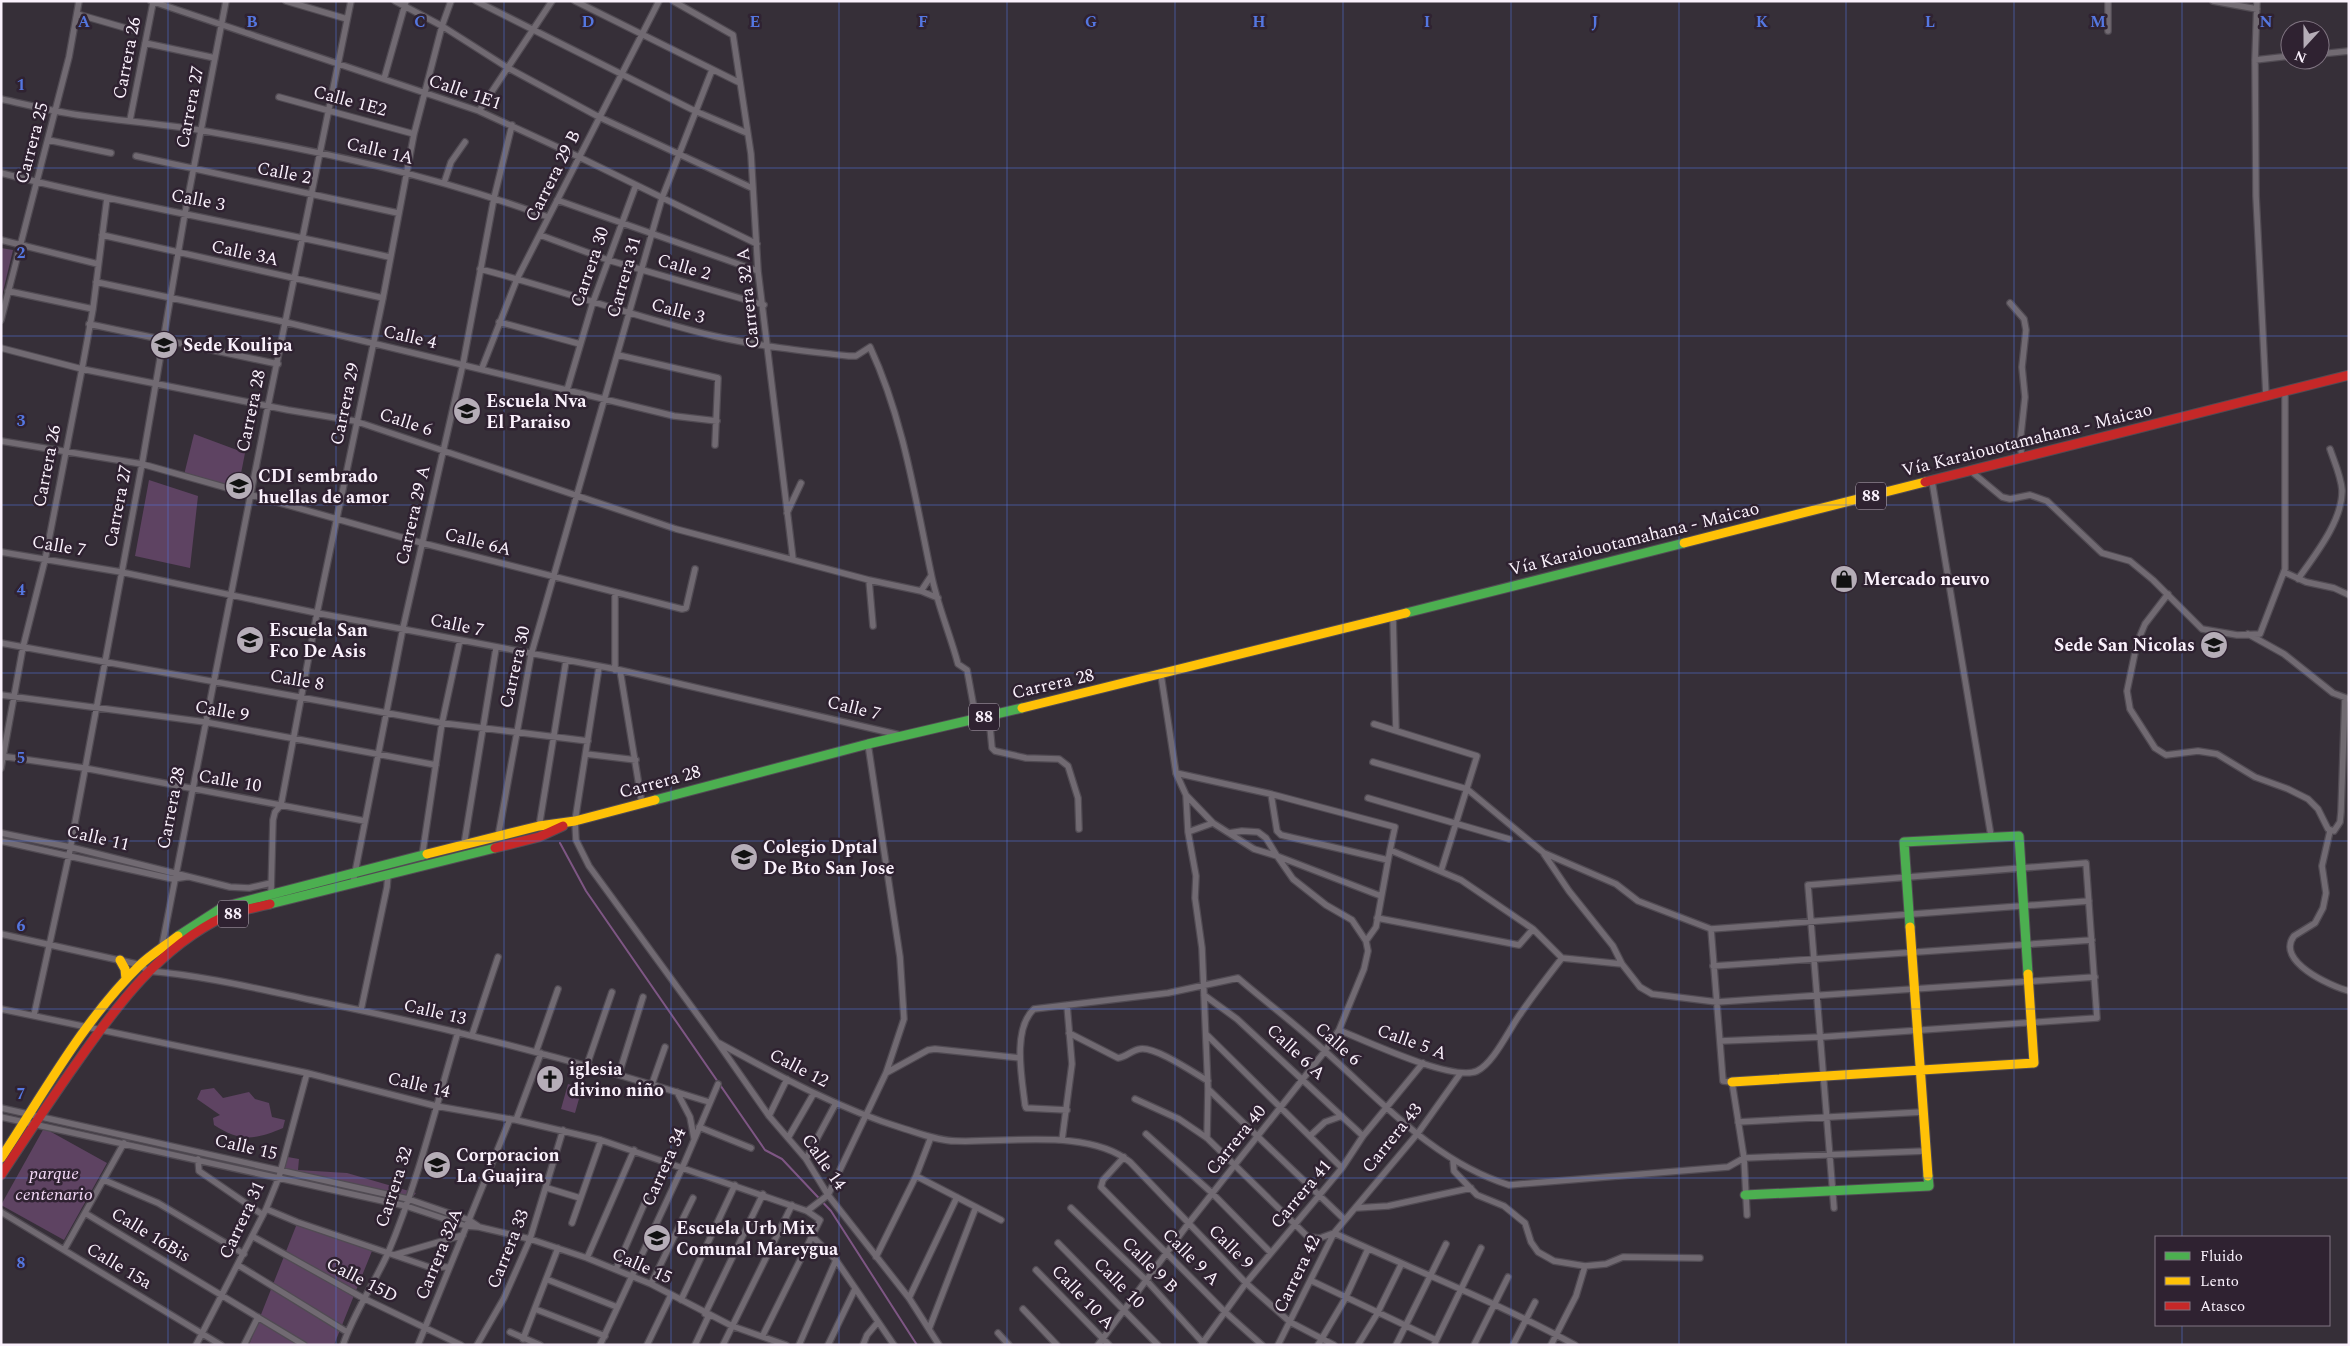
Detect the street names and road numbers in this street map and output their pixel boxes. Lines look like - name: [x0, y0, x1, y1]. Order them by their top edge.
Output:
- street label: Carrera 26: [106, 14, 148, 102]
- street label: Carrera 27: [169, 63, 211, 151]
- street label: Calle 1E1: [425, 67, 505, 117]
- street label: Calle 1E2: [310, 78, 390, 124]
- street label: Carrera 25: [8, 99, 56, 187]
- street label: Carrera 29 B: [518, 125, 588, 227]
- street label: Calle 1A: [344, 130, 416, 172]
- street label: Calle 2: [255, 155, 313, 191]
- street label: Calle 3: [169, 182, 227, 218]
- street label: Carrera 30: [564, 223, 616, 311]
- street label: Calle 3A: [209, 233, 281, 273]
- street label: Carrera 31: [600, 233, 648, 321]
- street label: Carrera 32 A: [729, 246, 767, 350]
- street label: Calle 2: [654, 247, 714, 287]
- street label: Calle 3: [648, 291, 708, 331]
- street label: Calle 4: [380, 318, 440, 356]
- street label: Carrera 29: [323, 360, 367, 448]
- street label: Carrera 28: [229, 367, 273, 455]
- street label: Vía Karaiouotamahana - Maicao: [1899, 396, 2155, 484]
- street label: Calle 6: [376, 401, 436, 443]
- street label: Carrera 26: [26, 422, 68, 510]
- street label: Carrera 27: [97, 462, 139, 550]
- street label: Carrera 29 A: [388, 463, 438, 567]
- road number: 88: [1856, 482, 1886, 510]
- street label: Vía Karaiouotamahana - Maicao: [1506, 495, 1762, 583]
- street label: Calle 6A: [442, 521, 514, 563]
- street label: Calle 7: [30, 528, 88, 564]
- street label: Calle 7: [428, 606, 486, 644]
- street label: Carrera 30: [492, 623, 538, 711]
- street label: Carrera 28: [1009, 661, 1097, 707]
- street label: Calle 8: [268, 662, 326, 698]
- street label: Calle 7: [824, 688, 884, 728]
- street label: Calle 9: [193, 693, 251, 729]
- road number: 88: [969, 704, 999, 730]
- street label: Carrera 28: [616, 758, 704, 806]
- street label: Calle 10: [196, 762, 264, 800]
- street label: Carrera 28: [150, 764, 192, 852]
- street label: Calle 11: [64, 818, 132, 858]
- road number: 88: [218, 901, 248, 928]
- street label: Calle 13: [401, 992, 469, 1032]
- street label: Calle 6: [1309, 1016, 1367, 1072]
- street label: Calle 6 A: [1260, 1017, 1332, 1087]
- street label: Calle 5 A: [1373, 1017, 1451, 1067]
- street label: Calle 12: [765, 1042, 833, 1094]
- street label: Calle 14: [385, 1065, 453, 1105]
- street label: Carrera 43: [1355, 1097, 1429, 1179]
- street label: Carrera 40: [1199, 1099, 1273, 1181]
- street label: Carrera 34: [635, 1123, 693, 1211]
- street label: Calle 15: [212, 1127, 280, 1167]
- street label: Calle 14: [795, 1128, 853, 1196]
- street label: Carrera 32: [368, 1143, 420, 1231]
- street label: Carrera 41: [1264, 1153, 1338, 1235]
- street label: Carrera 31: [212, 1176, 272, 1264]
- street label: Calle 16Bis: [106, 1201, 196, 1269]
- street label: Carrera 32A: [408, 1204, 470, 1304]
- street label: Carrera 33: [480, 1205, 536, 1293]
- street label: Calle 9: [1202, 1218, 1260, 1276]
- street label: Calle 9 A: [1156, 1222, 1226, 1292]
- street label: Calle 9 B: [1115, 1230, 1185, 1300]
- street label: Carrera 42: [1267, 1231, 1327, 1317]
- street label: Calle 15a: [81, 1236, 157, 1296]
- street label: Calle 15: [607, 1241, 677, 1291]
- street label: Calle 15D: [321, 1250, 403, 1310]
- street label: Calle 10: [1087, 1251, 1151, 1315]
- street label: Calle 10 A: [1045, 1258, 1121, 1336]

